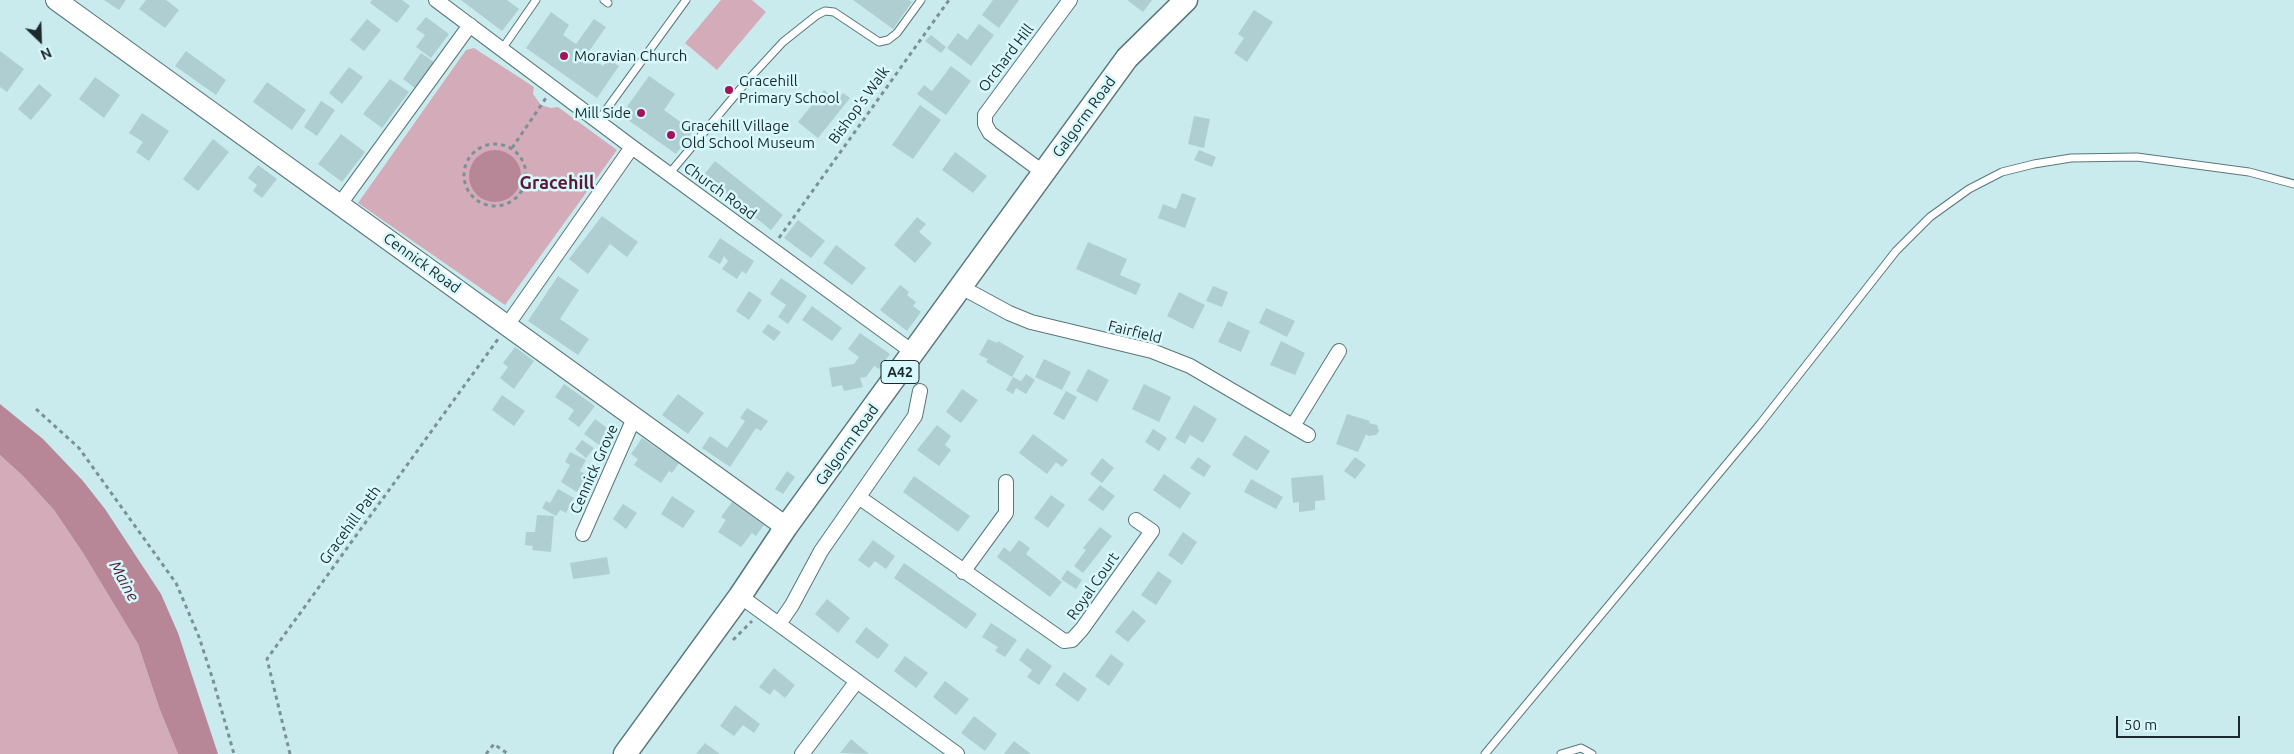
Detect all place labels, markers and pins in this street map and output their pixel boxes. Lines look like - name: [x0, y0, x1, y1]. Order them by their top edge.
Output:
- place label: Moravian Church: [574, 47, 687, 65]
- marker: Moravian Church: [558, 50, 570, 62]
- place label: Gracehill Primary School: [739, 72, 840, 107]
- marker: Gracehill Primary School: [723, 84, 735, 96]
- place label: Mill Side: [574, 104, 631, 122]
- marker: Mill Side: [635, 107, 647, 119]
- place label: Gracehill Village Old School Museum: [681, 117, 815, 152]
- marker: Gracehill Village Old School Museum: [665, 129, 677, 141]

